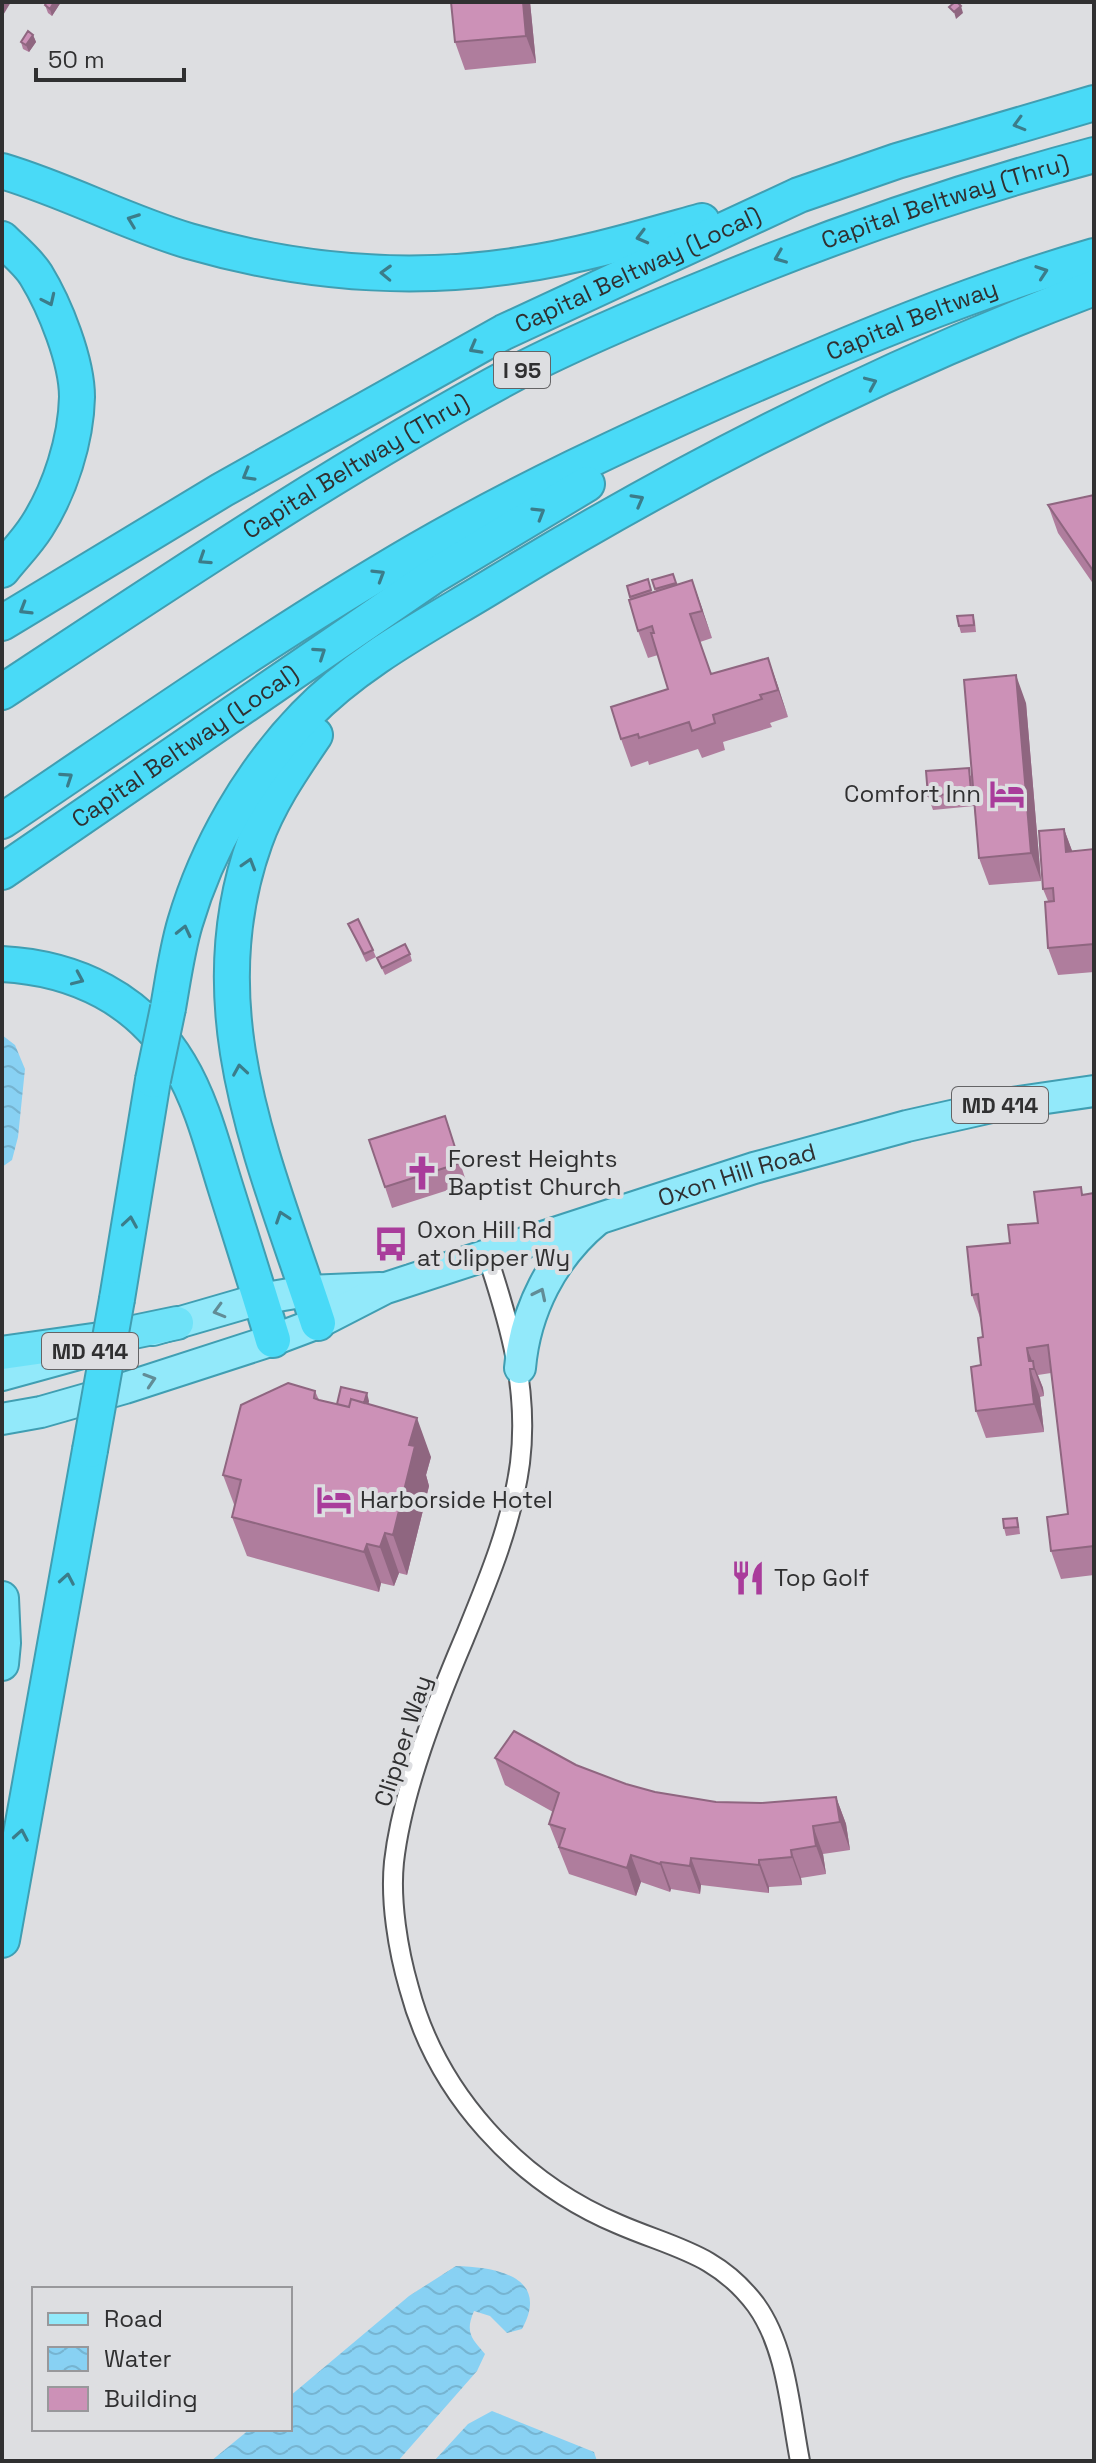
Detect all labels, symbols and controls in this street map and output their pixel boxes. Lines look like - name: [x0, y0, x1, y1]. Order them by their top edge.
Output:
- scale bar: [36, 32, 184, 82]
- text: 50 m: [48, 44, 105, 75]
- one-way arrow: [1013, 115, 1026, 131]
- street label: Capital Beltway (Thru): [817, 147, 1072, 256]
- street label: Capital Beltway (Local): [510, 199, 766, 340]
- one-way arrow: [126, 214, 140, 230]
- one-way arrow: [636, 228, 650, 245]
- one-way arrow: [774, 247, 788, 263]
- one-way arrow: [379, 264, 392, 281]
- one-way arrow: [1034, 266, 1048, 282]
- street label: Capital Beltway: [821, 272, 1002, 367]
- one-way arrow: [39, 292, 55, 307]
- one-way arrow: [469, 338, 484, 354]
- road number: I 95: [494, 352, 550, 388]
- one-way arrow: [862, 377, 877, 393]
- street label: Capital Beltway (Thru): [237, 386, 474, 546]
- one-way arrow: [242, 465, 257, 481]
- one-way arrow: [630, 494, 645, 509]
- one-way arrow: [530, 507, 545, 523]
- one-way arrow: [198, 549, 213, 564]
- one-way arrow: [370, 569, 385, 584]
- one-way arrow: [20, 599, 34, 614]
- one-way arrow: [312, 648, 326, 663]
- street label: Capital Beltway (Local): [66, 657, 304, 835]
- one-way arrow: [58, 772, 73, 787]
- hotel icon: Comfort Inn: [988, 775, 1026, 813]
- place label: Comfort Inn: [844, 778, 981, 809]
- one-way arrow: [240, 857, 256, 871]
- one-way arrow: [174, 925, 191, 939]
- one-way arrow: [70, 969, 84, 985]
- one-way arrow: [232, 1063, 249, 1077]
- road number: MD 414: [952, 1087, 1048, 1123]
- street label: Oxon Hill Road: [654, 1136, 819, 1213]
- place label: Forest Heights Baptist Church: [448, 1143, 621, 1202]
- church icon: Forest Heights Baptist Church: [403, 1154, 441, 1192]
- one-way arrow: [276, 1210, 292, 1224]
- place label: Oxon Hill Rd at Clipper Wy: [417, 1214, 570, 1273]
- one-way arrow: [121, 1215, 138, 1229]
- bus stop icon: Oxon Hill Rd at Clipper Wy: [372, 1225, 410, 1263]
- one-way arrow: [530, 1287, 546, 1302]
- one-way arrow: [212, 1302, 226, 1318]
- road number: MD 414: [42, 1333, 138, 1369]
- one-way arrow: [143, 1374, 157, 1390]
- hotel icon: Harborside Hotel: [315, 1481, 353, 1519]
- place label: Harborside Hotel: [360, 1484, 553, 1515]
- restaurant icon: Top Golf: [729, 1559, 767, 1597]
- place label: Top Golf: [774, 1562, 869, 1593]
- one-way arrow: [57, 1573, 74, 1586]
- street label: Clipper Way: [367, 1671, 438, 1810]
- one-way arrow: [11, 1828, 28, 1842]
- legend: [32, 2287, 292, 2431]
- text: Road: [104, 2303, 163, 2334]
- text: Water: [104, 2343, 172, 2374]
- text: Building: [104, 2383, 198, 2414]

